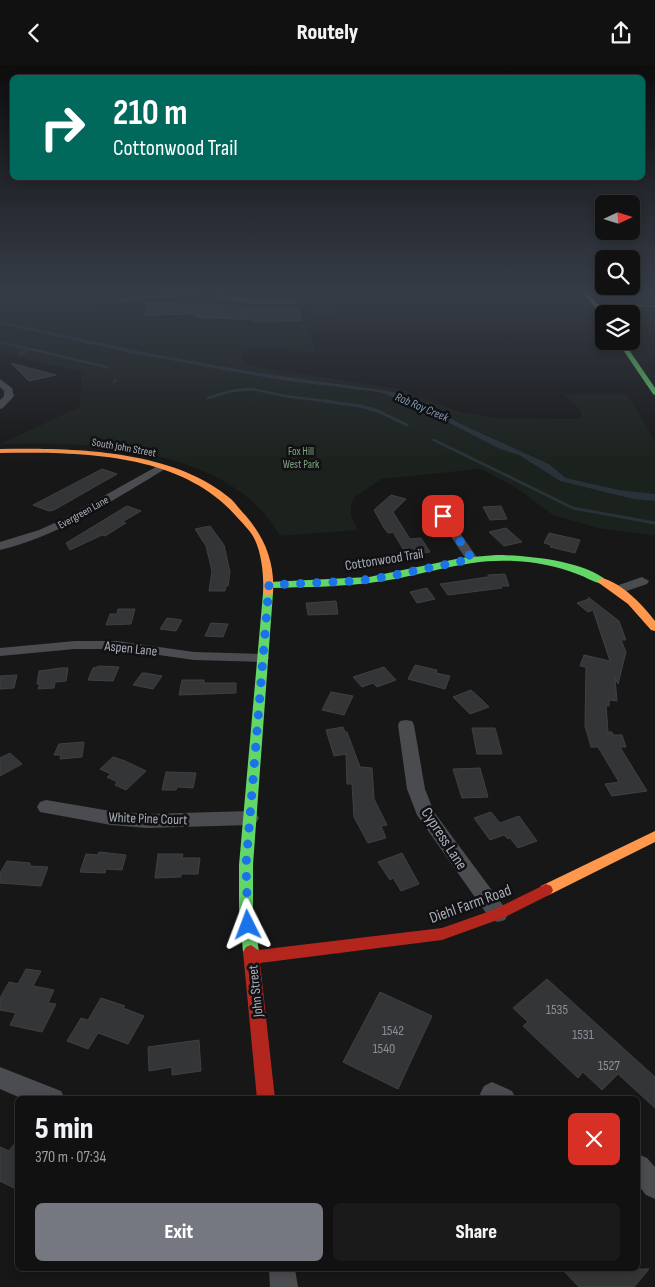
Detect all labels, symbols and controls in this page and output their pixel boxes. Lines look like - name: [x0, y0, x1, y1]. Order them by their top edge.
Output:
- icon: back: [20, 19, 48, 47]
- text: Routely: [297, 19, 358, 46]
- icon: share: [607, 19, 635, 47]
- text: 210 m: [113, 92, 187, 135]
- icon: right: [30, 95, 95, 160]
- text: Cottonwood Trail: [113, 135, 237, 162]
- north arrow: [595, 195, 640, 240]
- map controls: [595, 195, 640, 350]
- button: search: [595, 250, 640, 295]
- button: layers: [595, 305, 640, 350]
- water label: Rob Roy Creek: [393, 390, 451, 426]
- street label: South John Street: [91, 435, 158, 460]
- park label: Fox Hill West Park: [283, 445, 320, 471]
- street label: Evergreen Lane: [56, 493, 111, 532]
- pin: [422, 495, 464, 537]
- icon: arrive: [429, 502, 457, 530]
- street label: Cottonwood Trail: [344, 545, 425, 574]
- street label: Aspen Lane: [103, 637, 158, 660]
- street label: Cypress Lane: [417, 804, 471, 874]
- street label: White Pine Court: [108, 809, 188, 828]
- street label: Diehl Farm Road: [427, 881, 514, 928]
- position arrow: [221, 898, 273, 950]
- street label: John Street: [244, 964, 267, 1019]
- house number: 1535: [546, 1001, 568, 1018]
- house number: 1542: [382, 1022, 404, 1039]
- house number: 1531: [572, 1026, 594, 1043]
- house number: 1540: [373, 1040, 395, 1057]
- house number: 1527: [598, 1057, 620, 1074]
- text: 5 min: [35, 1111, 93, 1147]
- button: close: [568, 1113, 620, 1165]
- text: 370 m · 07:34: [35, 1148, 106, 1167]
- button: Exit: [35, 1203, 323, 1261]
- button: Share: [333, 1203, 620, 1261]

